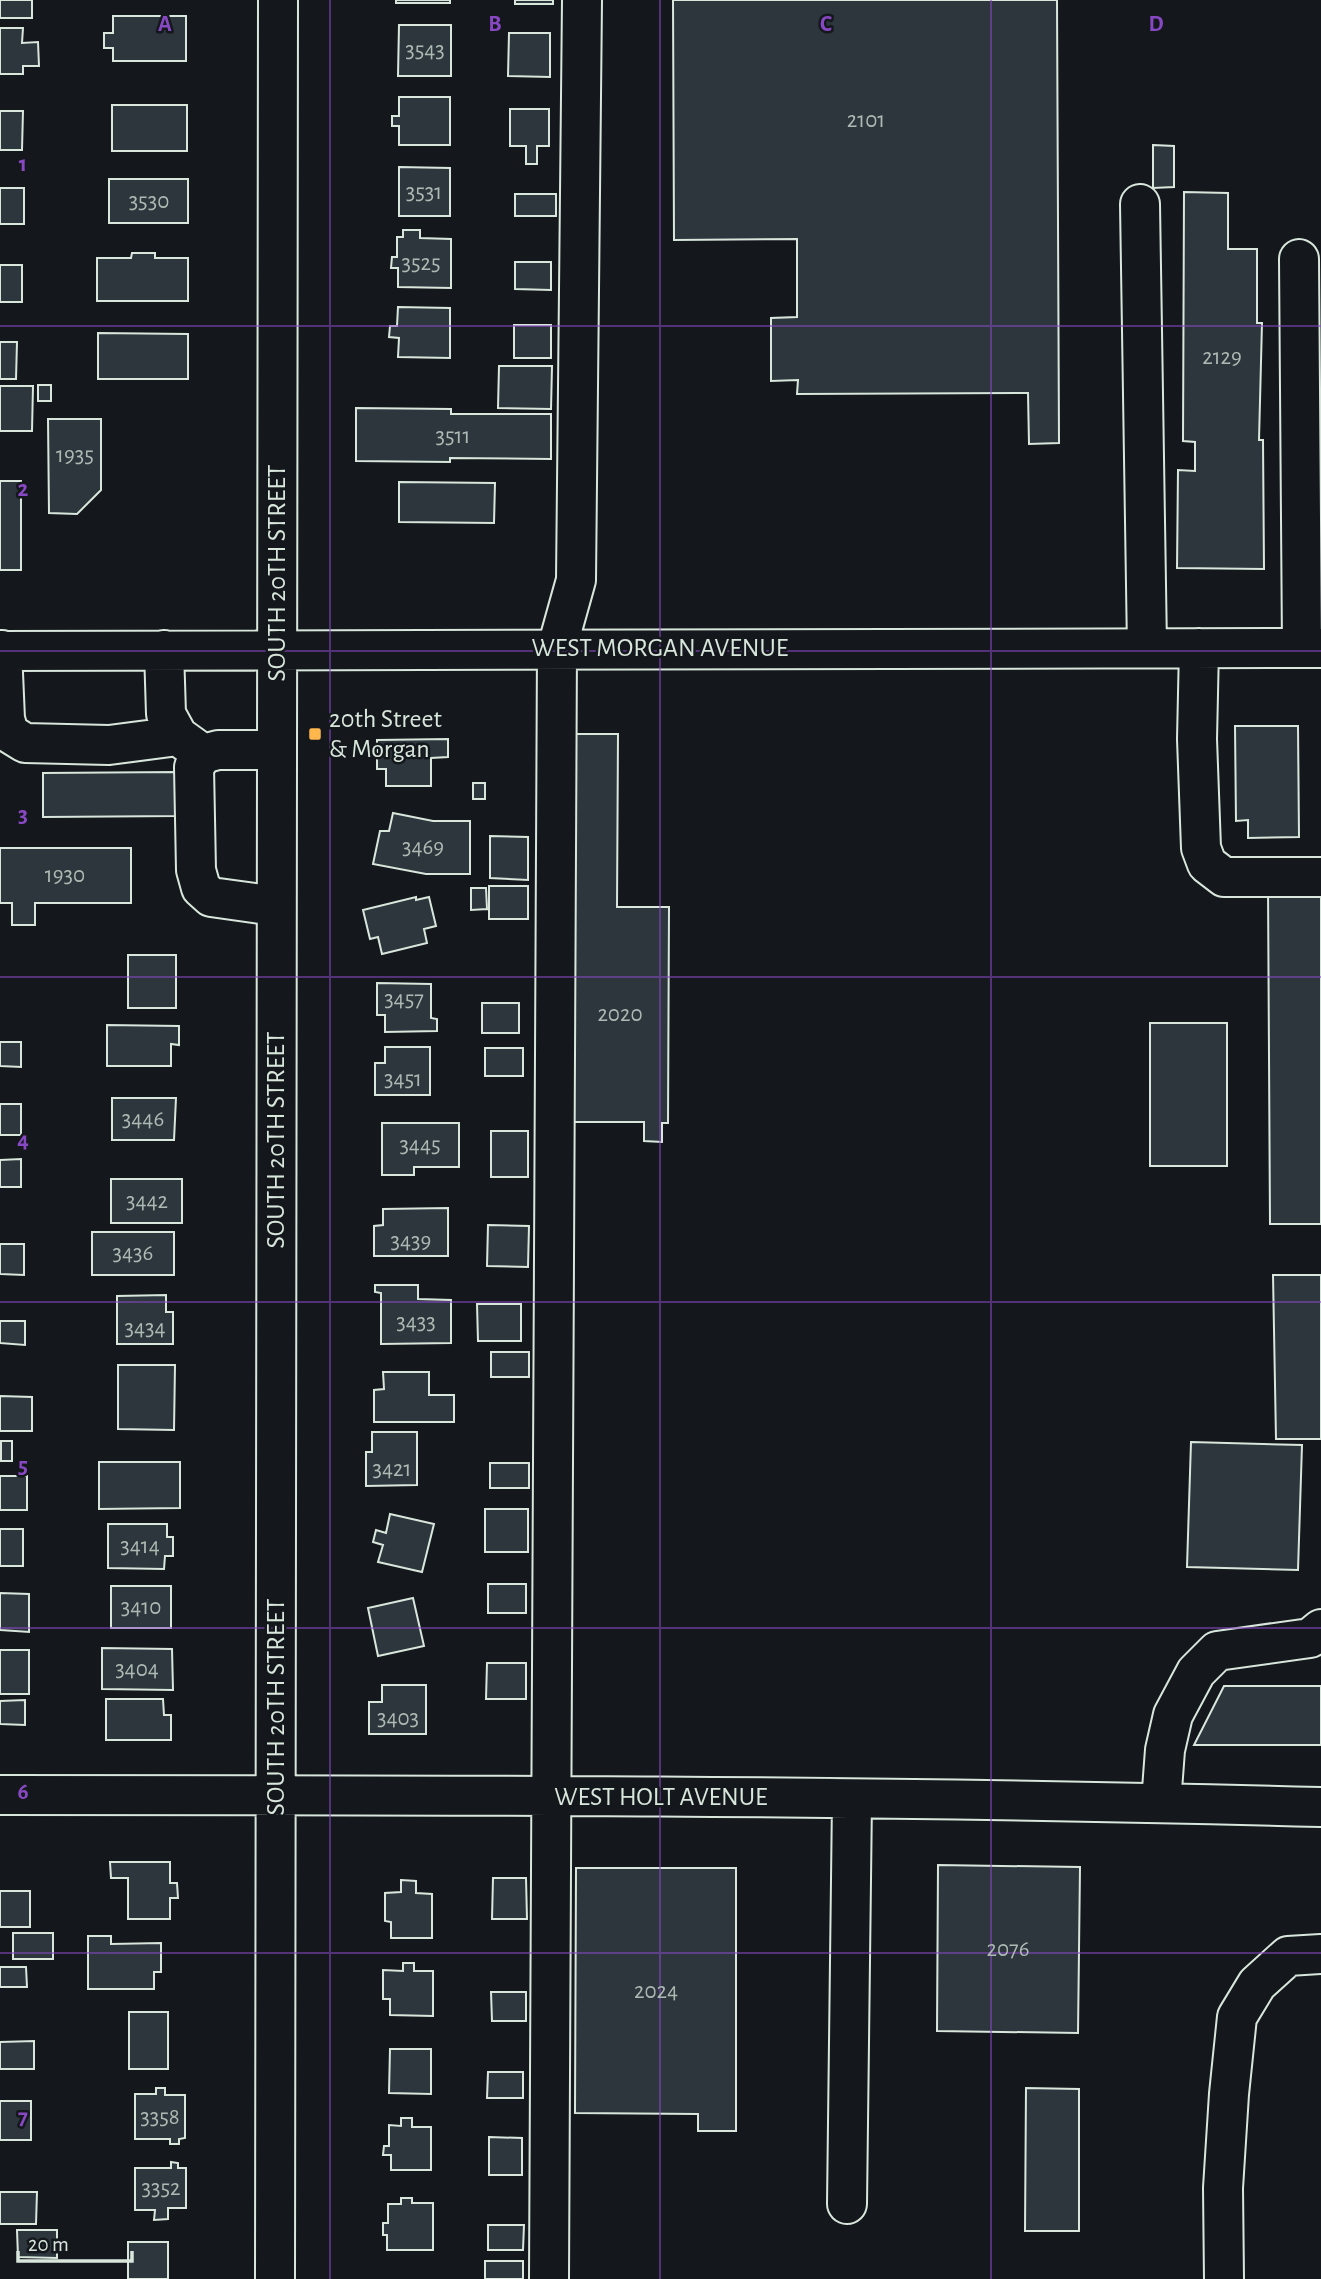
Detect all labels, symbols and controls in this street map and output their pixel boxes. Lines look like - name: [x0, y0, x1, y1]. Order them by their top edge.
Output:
- text: A: [158, 13, 172, 36]
- text: B: [488, 13, 502, 36]
- text: C: [820, 13, 832, 36]
- text: D: [1148, 13, 1164, 36]
- house number: 3543: [405, 39, 445, 62]
- house number: 2101: [847, 109, 885, 132]
- text: 1: [19, 153, 27, 176]
- house number: 3531: [406, 181, 442, 204]
- house number: 3530: [129, 190, 169, 213]
- house number: 3525: [401, 252, 441, 275]
- house number: 2129: [1202, 346, 1242, 369]
- house number: 3511: [436, 425, 470, 448]
- house number: 1935: [56, 444, 94, 467]
- street label: SOUTH 20TH STREET: [264, 464, 290, 682]
- text: 2: [18, 478, 29, 501]
- street label: WEST MORGAN AVENUE: [532, 635, 788, 661]
- place label: 20th Street & Morgan: [329, 706, 442, 762]
- marker: 20th Street & Morgan: [307, 726, 323, 742]
- text: 3: [18, 804, 28, 827]
- house number: 3469: [402, 836, 444, 859]
- house number: 1930: [45, 864, 85, 887]
- house number: 3457: [384, 988, 424, 1011]
- house number: 2020: [597, 1003, 643, 1026]
- street label: SOUTH 20TH STREET: [263, 1031, 289, 1249]
- house number: 3451: [384, 1068, 422, 1091]
- house number: 3446: [122, 1108, 164, 1131]
- text: 4: [17, 1129, 29, 1152]
- house number: 3445: [399, 1134, 441, 1157]
- house number: 3442: [126, 1190, 168, 1213]
- house number: 3439: [391, 1230, 431, 1253]
- house number: 3436: [113, 1242, 153, 1265]
- house number: 3433: [396, 1311, 436, 1334]
- house number: 3434: [124, 1317, 166, 1340]
- text: 5: [18, 1455, 28, 1478]
- house number: 3421: [373, 1458, 411, 1481]
- house number: 3414: [120, 1535, 160, 1558]
- house number: 3410: [121, 1596, 161, 1619]
- street label: SOUTH 20TH STREET: [263, 1598, 289, 1816]
- house number: 3404: [115, 1658, 159, 1681]
- house number: 3403: [377, 1707, 419, 1730]
- text: 6: [17, 1781, 29, 1804]
- street label: WEST HOLT AVENUE: [554, 1784, 768, 1810]
- house number: 2076: [986, 1938, 1030, 1961]
- house number: 2024: [634, 1980, 678, 2003]
- text: 7: [18, 2106, 28, 2129]
- house number: 3358: [140, 2106, 180, 2129]
- house number: 3352: [141, 2177, 181, 2200]
- scale bar: [18, 2220, 131, 2264]
- text: 20 m: [28, 2234, 69, 2255]

